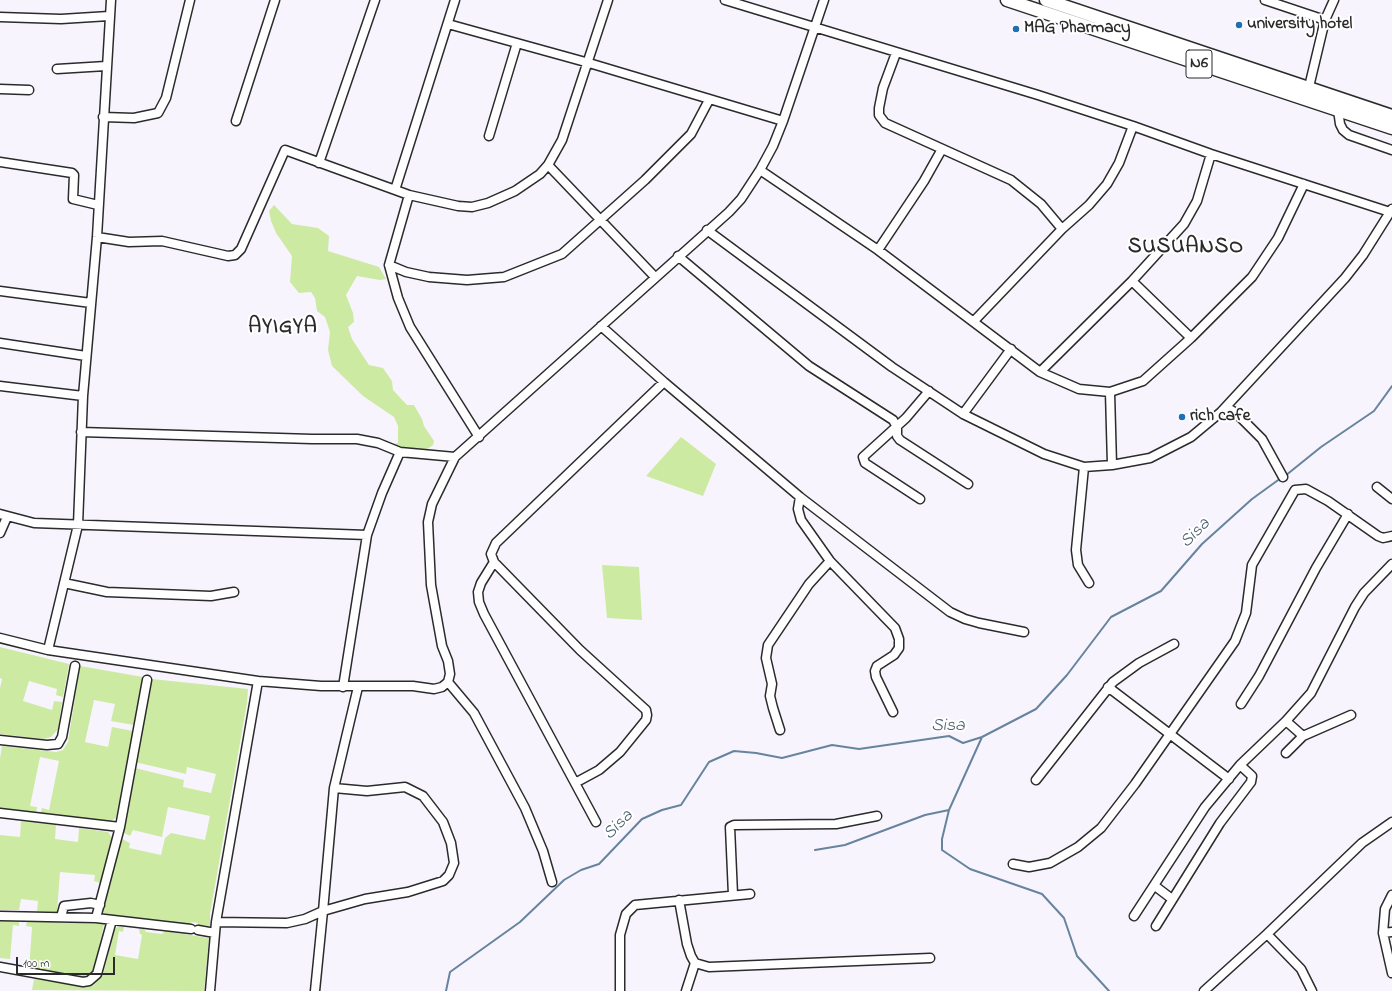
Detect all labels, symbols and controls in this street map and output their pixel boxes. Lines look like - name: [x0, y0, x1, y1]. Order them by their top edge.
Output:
- place label: university hotel: [1247, 15, 1352, 35]
- place label: MAG Pharmacy: [1024, 19, 1130, 39]
- marker: university hotel: [1234, 20, 1244, 30]
- marker: MAG Pharmacy: [1011, 24, 1021, 34]
- road number: N6: [1186, 50, 1212, 78]
- district label: SUSUANSO: [1128, 236, 1244, 262]
- district label: AYIGYA: [248, 316, 318, 342]
- place label: rich cafe: [1190, 407, 1250, 427]
- marker: rich cafe: [1177, 412, 1187, 422]
- water label: Sisa: [1176, 514, 1216, 554]
- water label: Sisa: [931, 716, 965, 738]
- water label: Sisa: [599, 806, 639, 846]
- scale bar: [18, 949, 117, 975]
- text: 100 m: [23, 955, 50, 973]

